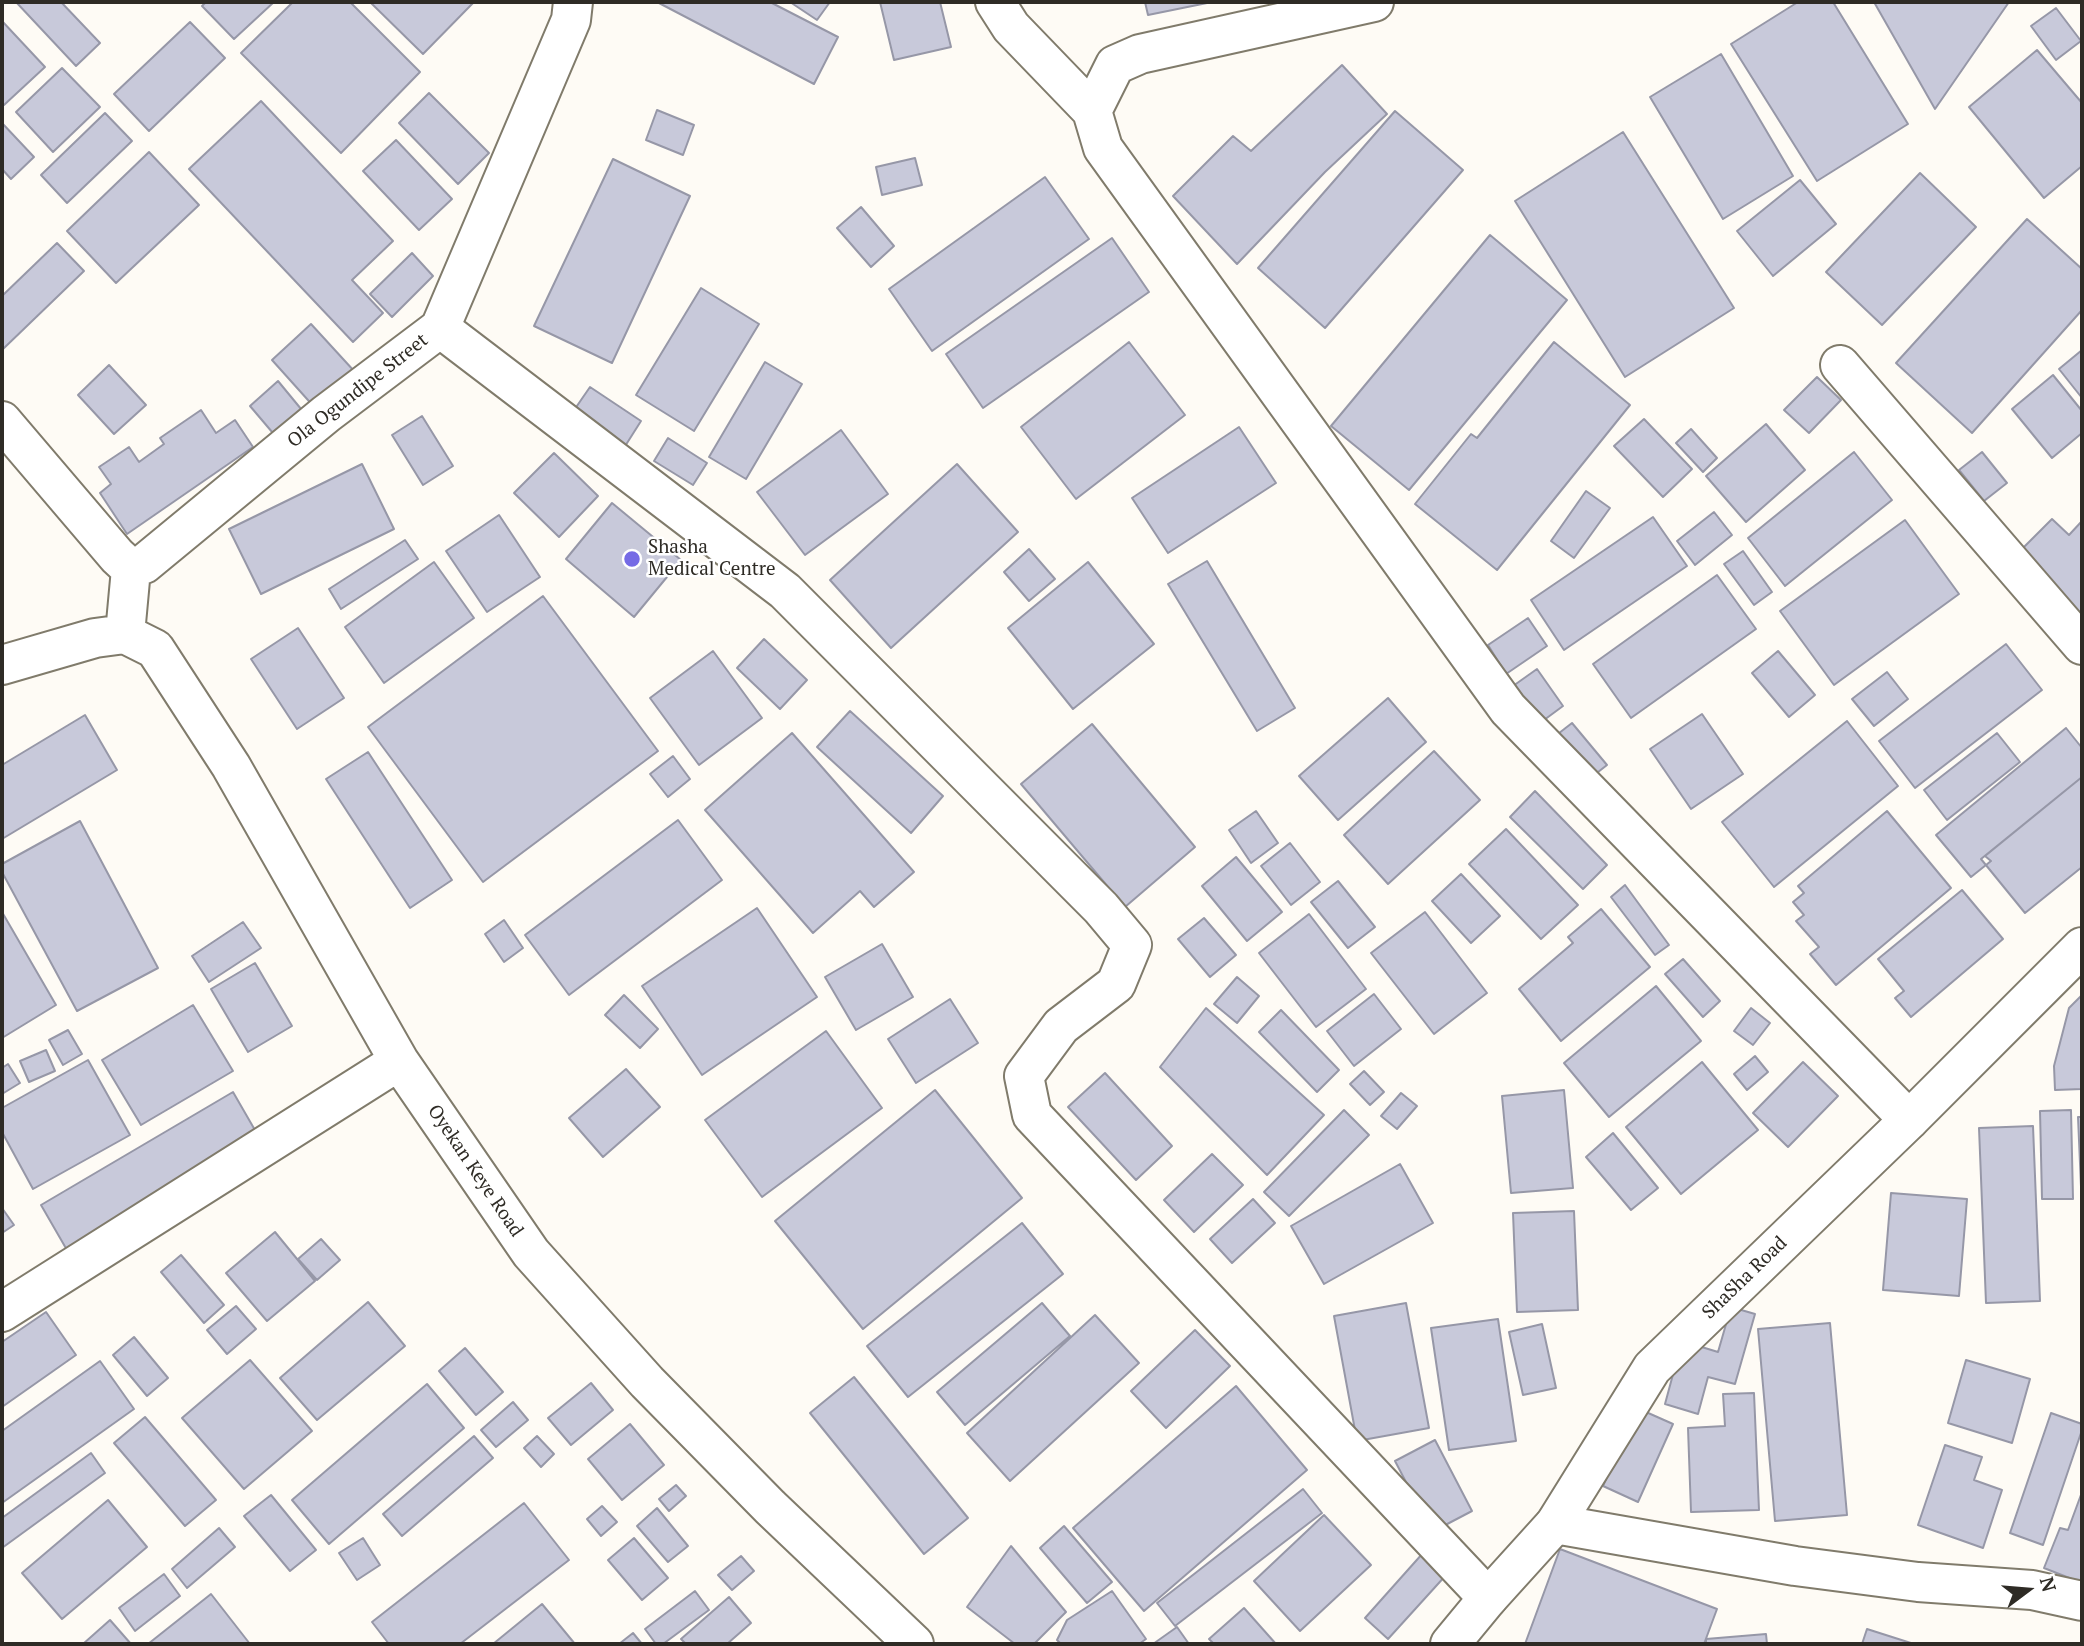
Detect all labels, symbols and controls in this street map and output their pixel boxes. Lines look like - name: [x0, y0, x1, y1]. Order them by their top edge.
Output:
- street label: Ola Ogundipe Street: [283, 329, 433, 453]
- place label: Shasha Medical Centre: [648, 537, 776, 581]
- marker: Shasha Medical Centre: [622, 549, 642, 569]
- street label: Oyekan Keye Road: [422, 1101, 528, 1241]
- street label: ShaSha Road: [1698, 1232, 1792, 1324]
- north arrow: [1993, 1555, 2063, 1625]
- text: N: [2035, 1574, 2063, 1594]

